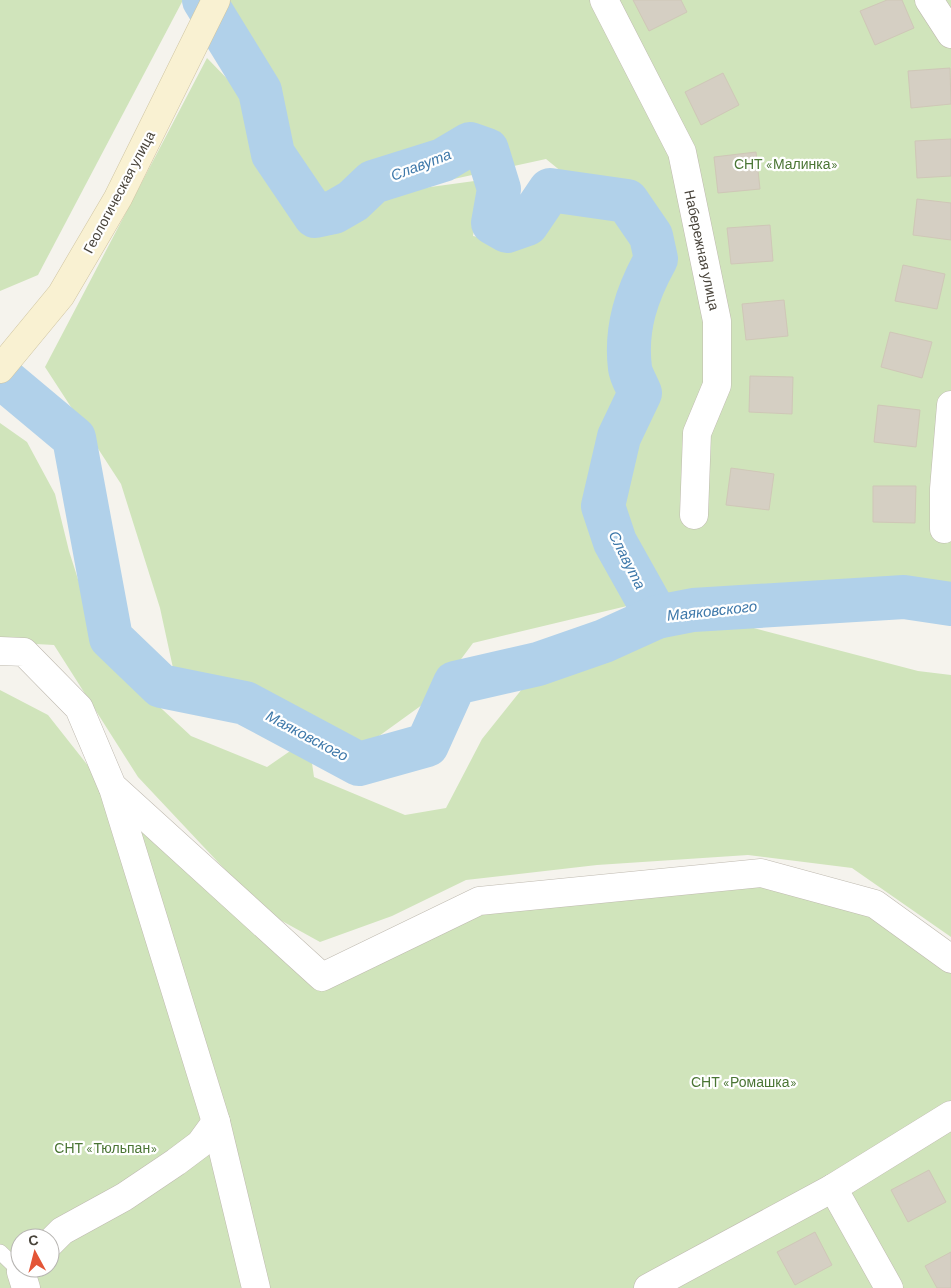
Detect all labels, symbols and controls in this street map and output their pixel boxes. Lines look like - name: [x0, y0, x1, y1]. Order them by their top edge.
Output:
- street label: Геологическая улица: [79, 127, 158, 256]
- water label: Славута: [388, 144, 453, 184]
- park label: СНТ «Малинка»: [734, 155, 838, 172]
- street label: Набережная улица: [681, 188, 724, 312]
- water label: Славута: [606, 527, 650, 592]
- water label: Маяковского: [666, 596, 758, 624]
- water label: Маяковского: [263, 706, 352, 764]
- park label: СНТ «Ромашка»: [691, 1073, 797, 1090]
- park label: СНТ «Тюльпан»: [54, 1139, 158, 1156]
- north arrow: [10, 1228, 60, 1278]
- text: С: [27, 1231, 39, 1249]

